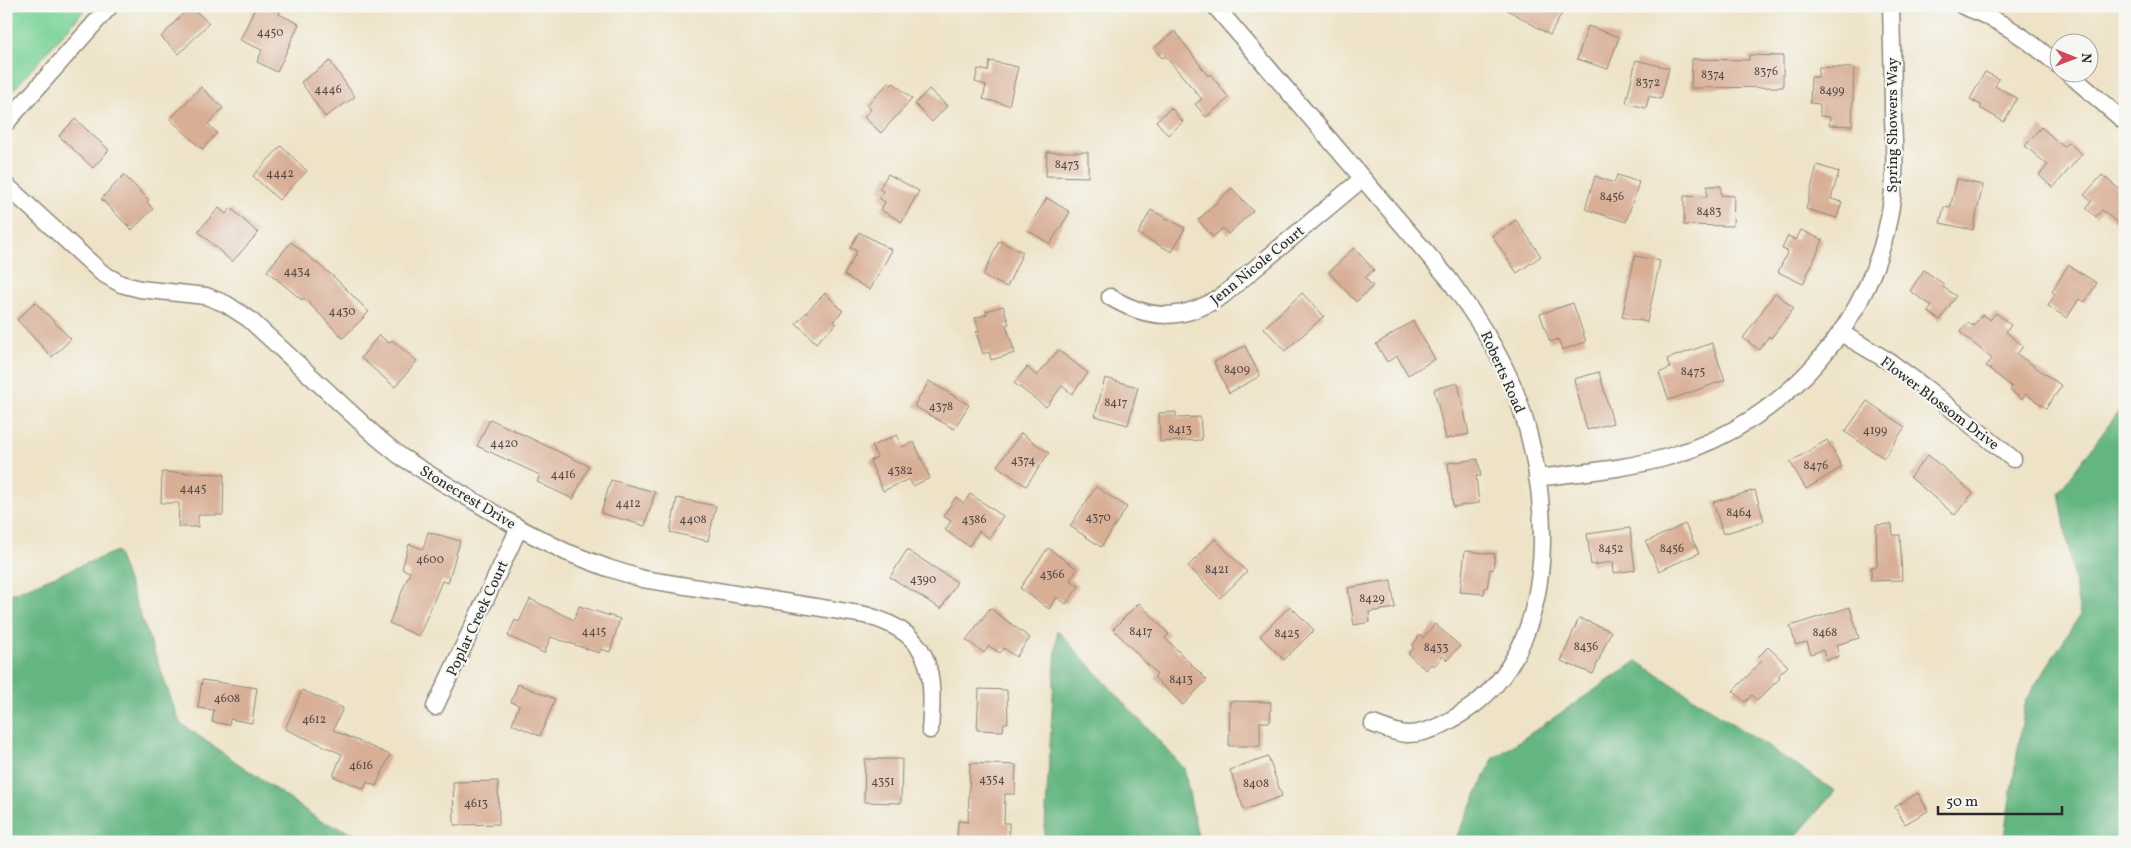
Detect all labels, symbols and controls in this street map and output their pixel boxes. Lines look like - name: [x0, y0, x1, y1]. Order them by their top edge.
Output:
- house number: 4450: [257, 25, 283, 41]
- north arrow: [2048, 32, 2098, 82]
- text: N: [2076, 53, 2095, 63]
- street label: Spring Showers Way: [1883, 57, 1904, 193]
- house number: 8376: [1754, 64, 1778, 80]
- house number: 8374: [1701, 67, 1725, 83]
- house number: 8372: [1636, 75, 1660, 91]
- house number: 4446: [314, 82, 342, 98]
- house number: 8499: [1819, 83, 1845, 99]
- house number: 8473: [1055, 157, 1079, 173]
- house number: 4442: [266, 166, 294, 182]
- house number: 8456: [1600, 189, 1624, 205]
- house number: 8483: [1697, 204, 1721, 220]
- street label: Jenn Nicole Court: [1206, 222, 1309, 311]
- house number: 4434: [283, 264, 311, 280]
- house number: 4430: [329, 304, 355, 320]
- street label: Roberts Road: [1474, 328, 1529, 417]
- street label: Flower Blossom Drive: [1875, 352, 2003, 456]
- house number: 8409: [1224, 362, 1250, 378]
- house number: 8475: [1681, 364, 1705, 380]
- house number: 8417: [1104, 395, 1128, 411]
- house number: 4378: [929, 399, 953, 415]
- house number: 8413: [1168, 422, 1192, 438]
- house number: 4199: [1863, 423, 1887, 439]
- house number: 4420: [490, 436, 518, 452]
- house number: 4374: [1011, 453, 1035, 469]
- house number: 8476: [1804, 458, 1828, 474]
- street label: Stonecrest Drive: [415, 461, 519, 535]
- house number: 4382: [887, 463, 913, 479]
- house number: 4416: [550, 467, 576, 483]
- house number: 4445: [180, 481, 207, 497]
- house number: 4412: [615, 496, 641, 512]
- house number: 8464: [1726, 505, 1752, 521]
- house number: 4370: [1085, 510, 1111, 526]
- house number: 4408: [679, 512, 707, 528]
- house number: 4386: [961, 512, 987, 528]
- house number: 8452: [1599, 541, 1623, 557]
- house number: 8456: [1660, 541, 1684, 557]
- house number: 4600: [416, 552, 444, 568]
- street label: Poplar Creek Court: [442, 557, 514, 680]
- house number: 8421: [1205, 562, 1229, 578]
- house number: 4366: [1040, 567, 1064, 583]
- house number: 4390: [910, 572, 936, 588]
- house number: 8429: [1359, 591, 1385, 607]
- house number: 4415: [582, 624, 607, 640]
- house number: 8417: [1129, 624, 1153, 640]
- house number: 8468: [1813, 625, 1837, 641]
- house number: 8425: [1274, 626, 1300, 642]
- house number: 8436: [1574, 639, 1598, 655]
- house number: 8433: [1424, 640, 1448, 656]
- house number: 8413: [1169, 672, 1193, 688]
- house number: 4608: [214, 691, 240, 707]
- house number: 4612: [302, 712, 326, 728]
- house number: 4616: [349, 758, 373, 774]
- house number: 4354: [979, 772, 1005, 788]
- house number: 4351: [871, 774, 895, 790]
- house number: 8408: [1243, 776, 1269, 792]
- scale bar: [1938, 783, 2062, 815]
- text: 50 m: [1946, 792, 1978, 813]
- house number: 4613: [464, 796, 488, 812]

